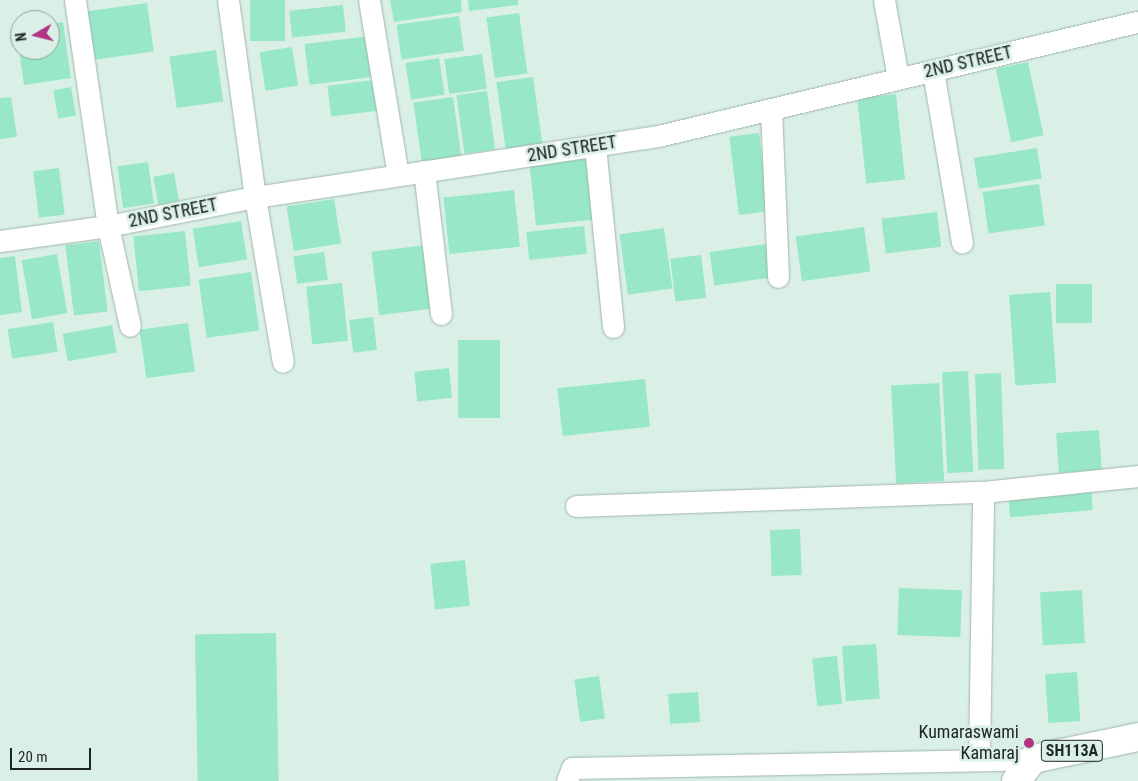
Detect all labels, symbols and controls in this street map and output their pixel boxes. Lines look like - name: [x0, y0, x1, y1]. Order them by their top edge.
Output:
- north arrow: [10, 10, 60, 60]
- text: N: [13, 32, 30, 42]
- street label: 2ND STREET: [922, 41, 1014, 83]
- street label: 2ND STREET: [526, 131, 618, 167]
- street label: 2ND STREET: [127, 194, 219, 232]
- place label: Kumaraswami Kamaraj: [919, 722, 1019, 764]
- marker: Kumaraswami Kamaraj: [1023, 737, 1035, 749]
- scale bar: [12, 738, 94, 770]
- road number: SH113A: [1041, 738, 1103, 764]
- text: 20 m: [18, 748, 48, 766]

